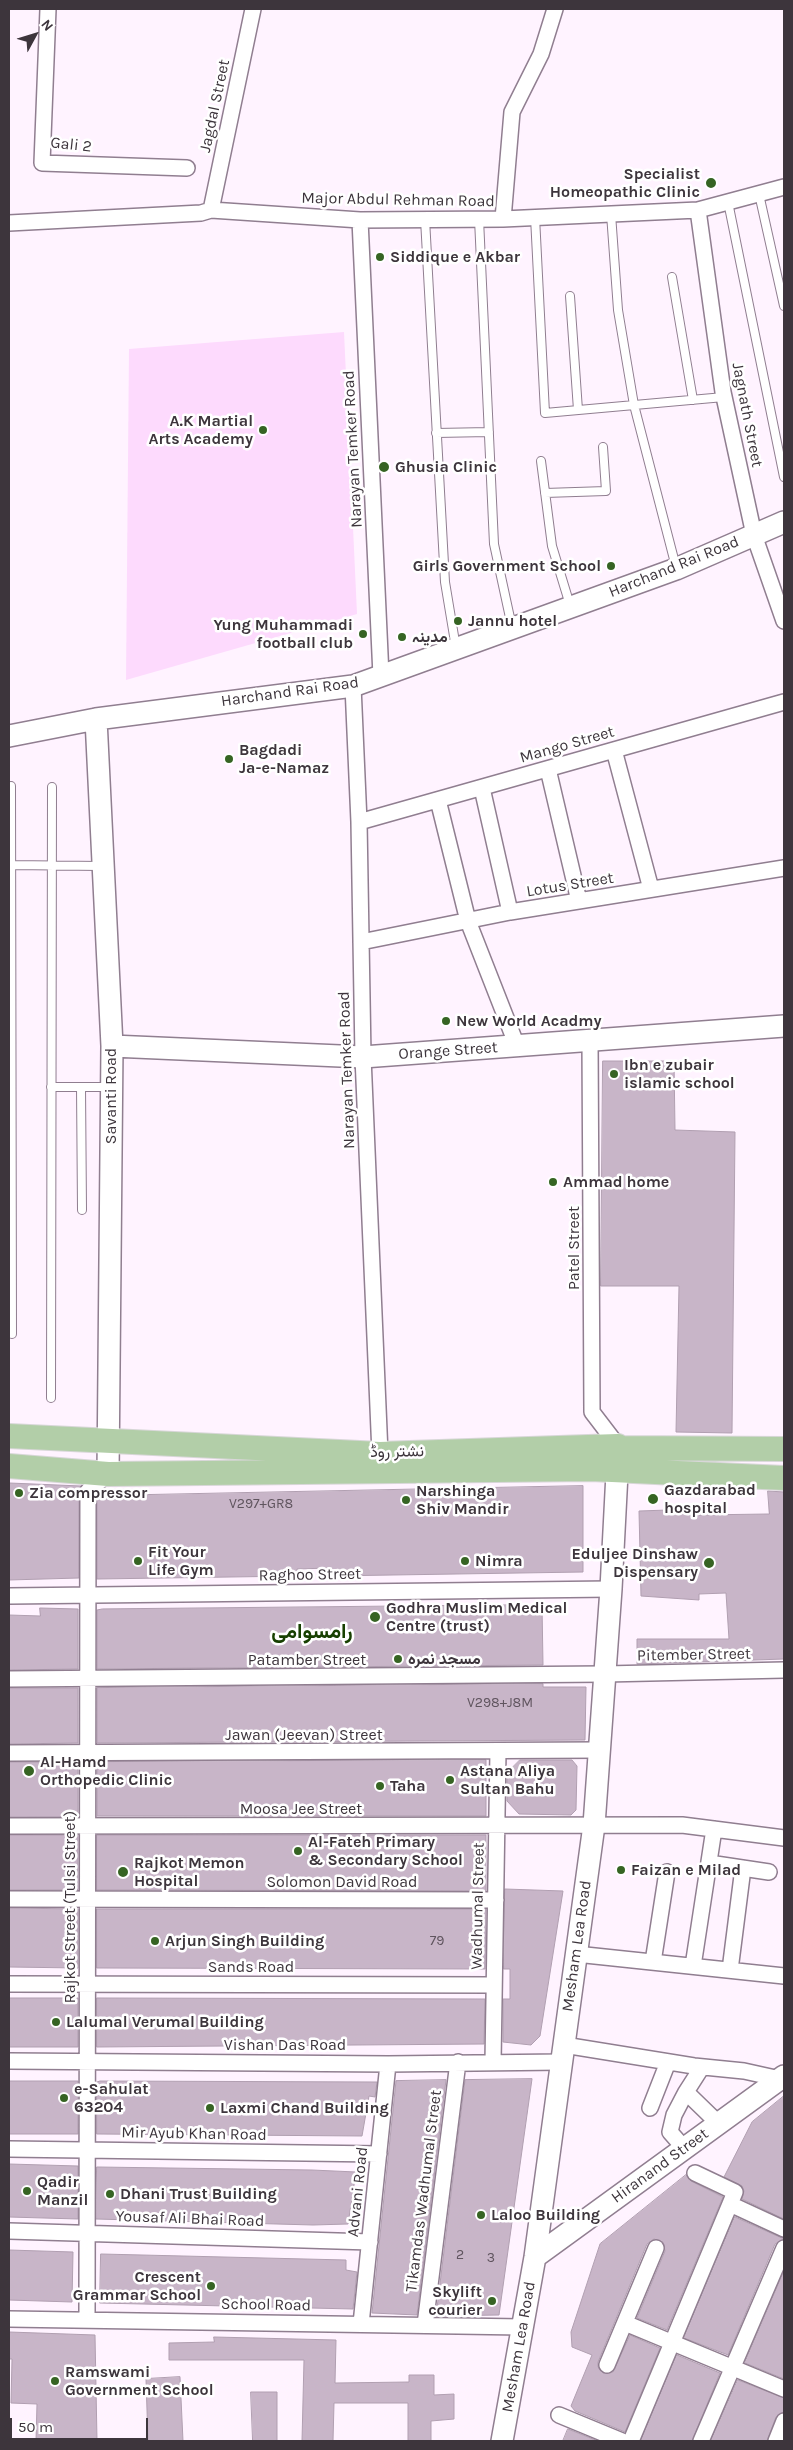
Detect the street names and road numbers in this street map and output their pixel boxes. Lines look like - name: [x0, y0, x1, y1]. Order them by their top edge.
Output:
- street label: Jagdal Street: [196, 58, 234, 154]
- street label: Gali 2: [49, 133, 93, 157]
- street label: Major Abdul Rehman Road: [301, 189, 495, 211]
- street label: Jagnath Street: [727, 361, 767, 469]
- street label: Narayan Temker Road: [339, 370, 367, 528]
- street label: Harchand Rai Road: [606, 532, 742, 602]
- street label: Harchand Rai Road: [220, 673, 360, 711]
- street label: Mango Street: [517, 722, 617, 768]
- street label: Lotus Street: [525, 869, 615, 901]
- street label: Narayan Temker Road: [335, 991, 359, 1149]
- street label: Orange Street: [398, 1038, 498, 1064]
- street label: Savanti Road: [101, 1048, 121, 1144]
- street label: Patel Street: [564, 1206, 584, 1290]
- street label: نشتر روڈ: [370, 1442, 424, 1462]
- street label: Raghoo Street: [259, 1565, 361, 1585]
- street label: Pitember Street: [637, 1644, 751, 1666]
- street label: Patamber Street: [248, 1650, 366, 1670]
- street label: Jawan (Jeevan) Street: [225, 1725, 383, 1745]
- street label: Moosa Jee Street: [240, 1799, 362, 1819]
- street label: Rajkot Street (Tulsi Street): [60, 1811, 80, 2003]
- street label: Wadhumal Street: [467, 1842, 489, 1970]
- street label: Solomon David Road: [266, 1872, 418, 1892]
- street label: Mesham Lea Road: [558, 1879, 596, 2013]
- street label: Sands Road: [208, 1957, 294, 1977]
- street label: Vishan Das Road: [224, 2035, 346, 2055]
- street label: Tikamdas Wadhumal Street: [402, 2089, 446, 2293]
- street label: Mir Ayub Khan Road: [121, 2123, 267, 2145]
- street label: Hiranand Street: [608, 2124, 712, 2208]
- street label: Advani Road: [344, 2146, 372, 2238]
- street label: Yousaf Ali Bhai Road: [115, 2207, 265, 2231]
- street label: Mesham Lea Road: [498, 2280, 540, 2414]
- street label: School Road: [221, 2295, 311, 2315]

